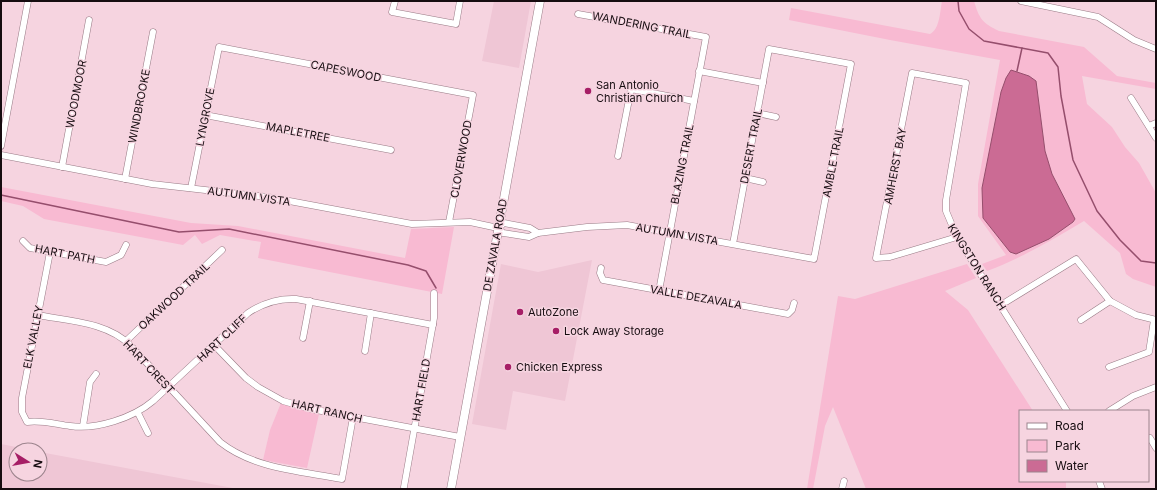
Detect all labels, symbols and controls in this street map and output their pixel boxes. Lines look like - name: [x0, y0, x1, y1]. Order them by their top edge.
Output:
- street label: WANDERING TRAIL: [591, 8, 693, 42]
- street label: CAPESWOOD: [309, 57, 383, 85]
- street label: WOODMOOR: [63, 59, 89, 129]
- street label: WINDBROOKE: [125, 68, 153, 144]
- place label: San Antonio Christian Church: [596, 78, 683, 105]
- marker: San Antonio Christian Church: [583, 86, 593, 96]
- street label: LYNGROVE: [192, 87, 218, 147]
- street label: DESERT TRAIL: [737, 107, 765, 185]
- street label: MAPLETREE: [265, 119, 331, 145]
- street label: CLOVERWOOD: [447, 119, 475, 199]
- street label: BLAZING TRAIL: [667, 123, 697, 205]
- street label: AMBLE TRAIL: [819, 126, 847, 198]
- street label: AMHERST BAY: [881, 126, 909, 206]
- street label: AUTUMN VISTA: [207, 183, 292, 209]
- street label: DE ZAVALA ROAD: [480, 198, 510, 292]
- street label: AUTUMN VISTA: [635, 220, 720, 248]
- street label: KINGSTON RANCH: [945, 221, 1009, 313]
- street label: HART PATH: [34, 241, 96, 267]
- street label: OAKWOOD TRAIL: [135, 259, 213, 333]
- street label: VALLE DEZAVALA: [649, 282, 743, 312]
- street label: ELK VALLEY: [20, 304, 46, 370]
- place label: AutoZone: [528, 305, 579, 319]
- marker: AutoZone: [515, 307, 525, 317]
- street label: HART CLIFF: [194, 311, 250, 365]
- place label: Lock Away Storage: [564, 324, 664, 338]
- marker: Lock Away Storage: [551, 326, 561, 336]
- street label: HART CREST: [120, 337, 178, 397]
- street label: HART FIELD: [409, 358, 433, 422]
- place label: Chicken Express: [516, 360, 603, 374]
- marker: Chicken Express: [503, 362, 513, 372]
- street label: HART RANCH: [290, 396, 364, 426]
- legend: [1019, 410, 1149, 482]
- text: Road: [1055, 418, 1084, 433]
- text: Park: [1055, 438, 1081, 453]
- north arrow: [8, 442, 48, 482]
- text: N: [30, 458, 45, 469]
- text: Water: [1055, 458, 1089, 473]

